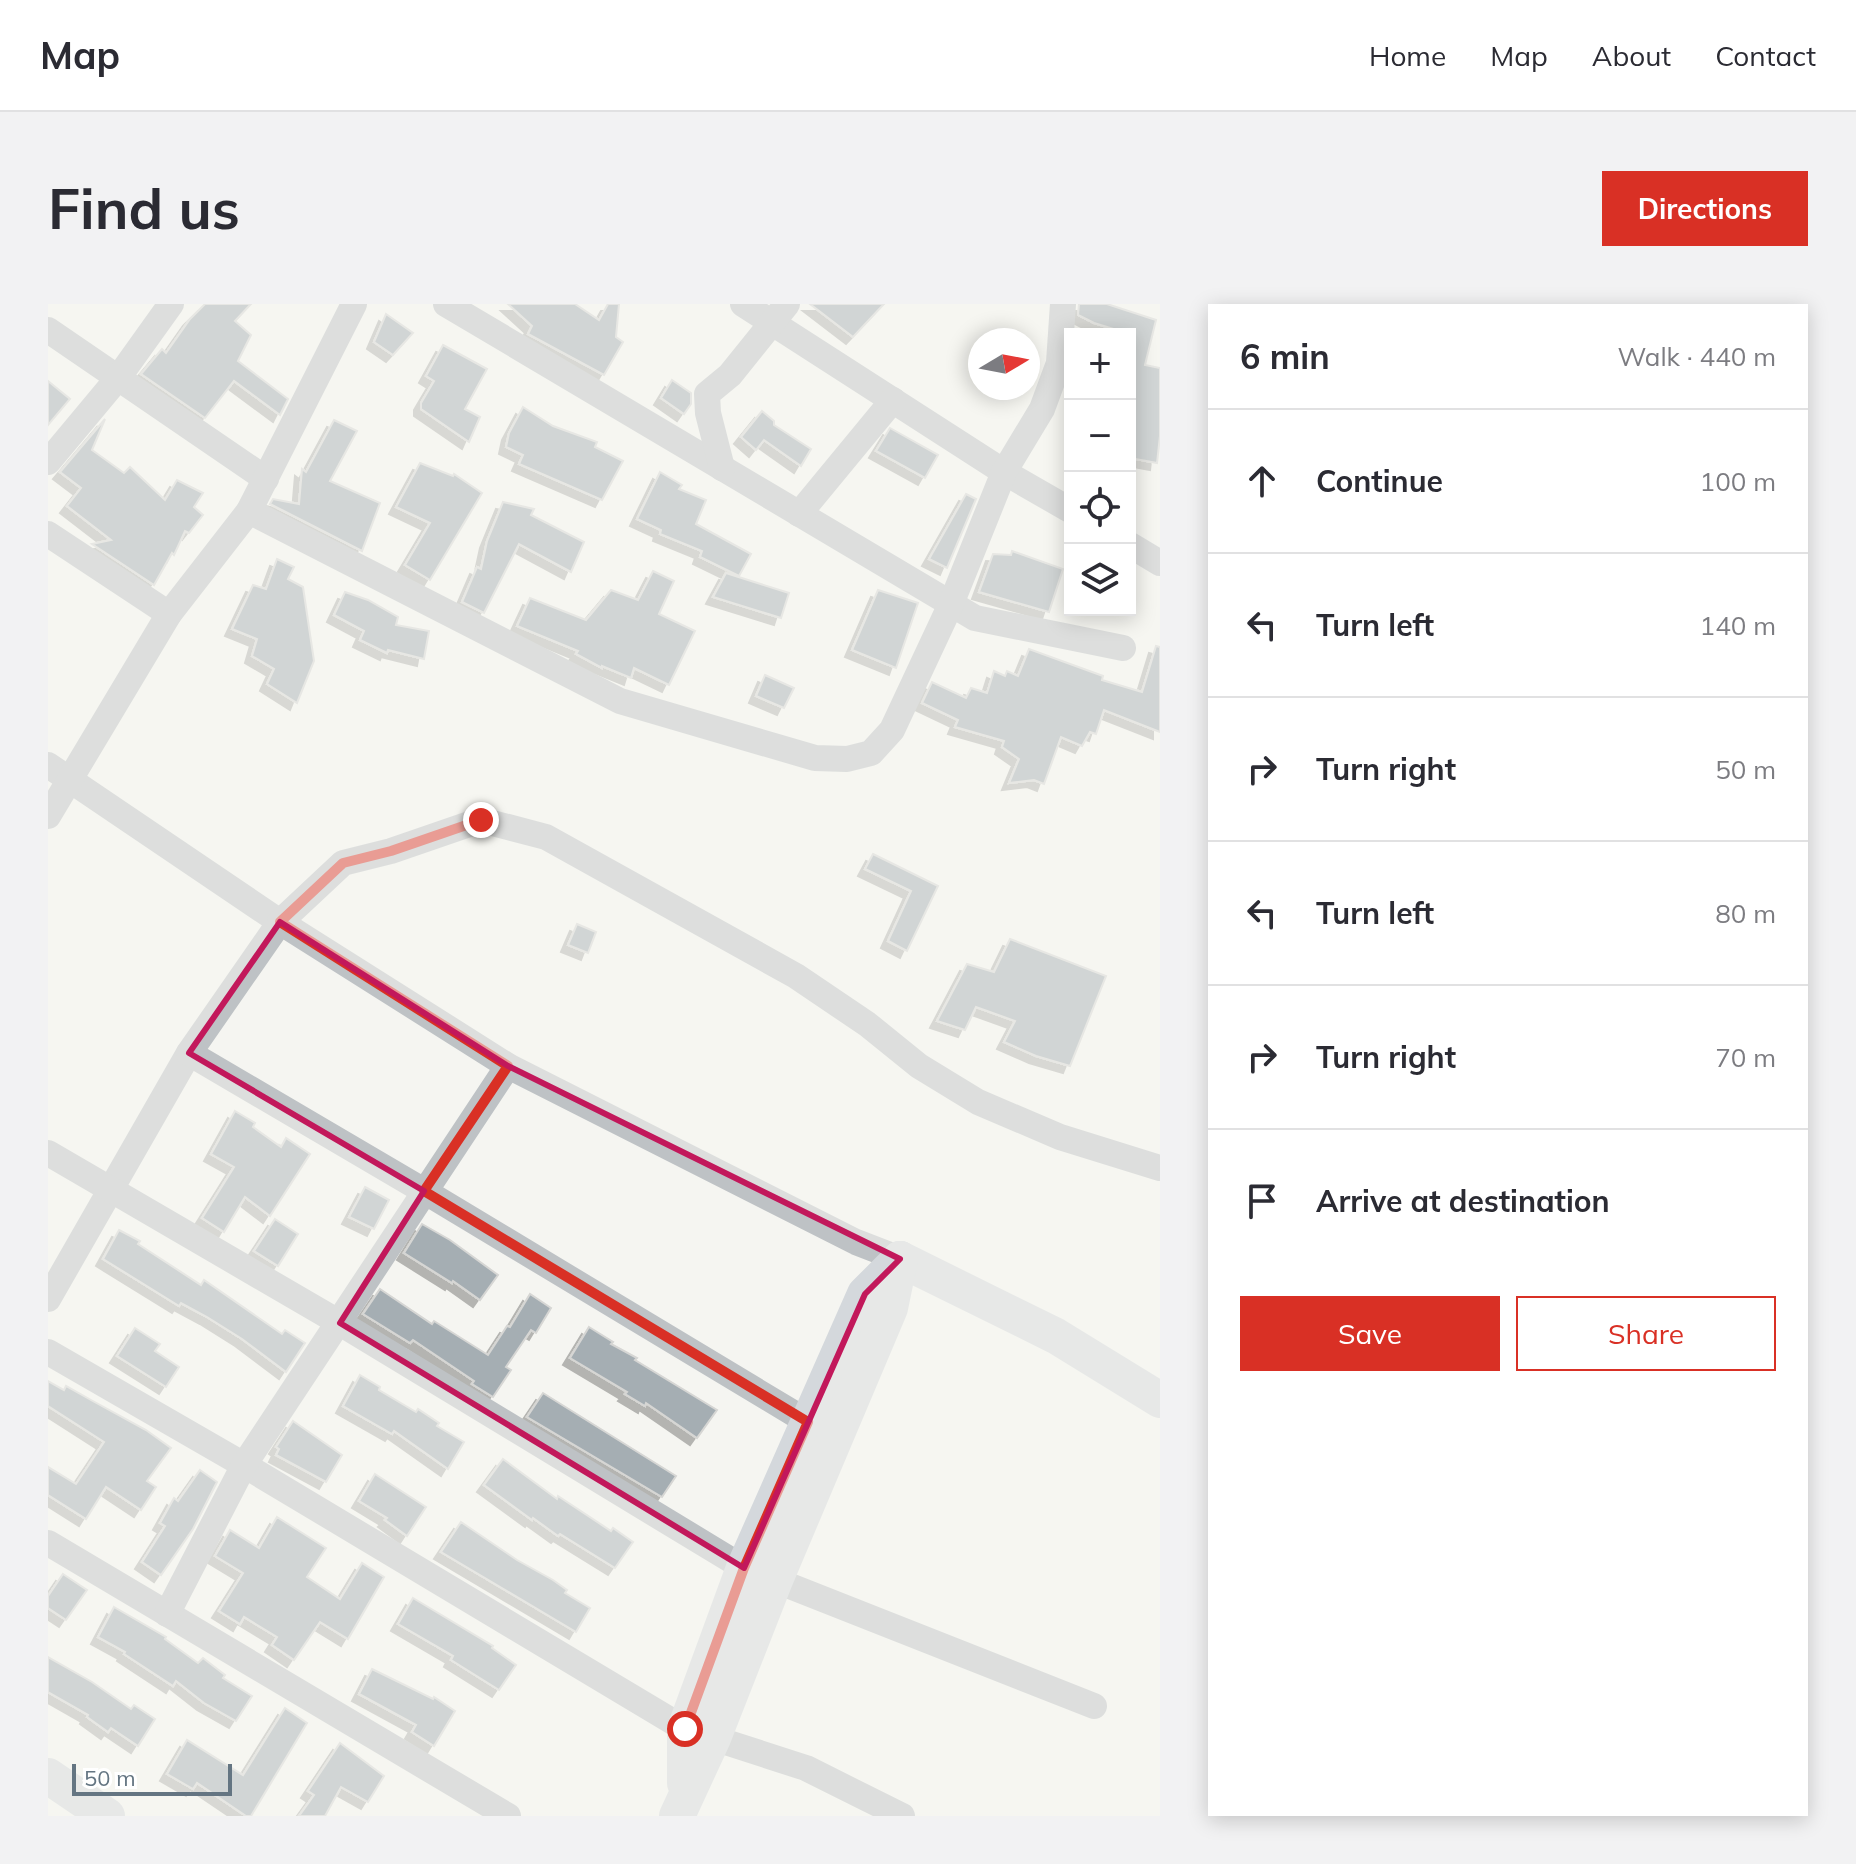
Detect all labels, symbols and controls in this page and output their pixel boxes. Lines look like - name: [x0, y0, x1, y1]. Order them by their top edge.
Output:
- text: Map: [40, 31, 120, 79]
- text: Home: [1369, 38, 1446, 73]
- text: Map: [1490, 38, 1548, 73]
- text: About: [1592, 38, 1671, 73]
- text: Contact: [1715, 38, 1816, 73]
- button: Directions: [1602, 171, 1808, 246]
- text: Find us: [48, 173, 240, 243]
- north arrow: [968, 328, 1040, 400]
- map controls: [1064, 328, 1136, 616]
- button: +: [1064, 328, 1136, 400]
- text: 6 min: [1240, 335, 1330, 378]
- text: Walk · 440 m: [1617, 340, 1776, 373]
- button: −: [1064, 400, 1136, 472]
- icon: ahead: [1240, 459, 1284, 503]
- text: Continue: [1316, 462, 1443, 500]
- text: 100 m: [1700, 465, 1776, 498]
- button: locate: [1064, 472, 1136, 544]
- button: layers: [1064, 544, 1136, 616]
- icon: left: [1240, 603, 1284, 647]
- text: Turn left: [1316, 606, 1434, 644]
- text: 140 m: [1700, 609, 1776, 642]
- icon: right: [1240, 747, 1284, 791]
- text: Turn right: [1316, 750, 1456, 788]
- text: 50 m: [1715, 753, 1776, 786]
- route end: [463, 802, 499, 838]
- icon: left: [1240, 891, 1284, 935]
- text: Turn left: [1316, 894, 1434, 932]
- text: 80 m: [1715, 897, 1776, 930]
- icon: right: [1240, 1035, 1284, 1079]
- text: Turn right: [1316, 1038, 1456, 1076]
- text: 70 m: [1715, 1041, 1776, 1074]
- icon: arrive: [1240, 1179, 1284, 1223]
- text: Arrive at destination: [1316, 1182, 1610, 1220]
- button: Save: [1240, 1296, 1500, 1371]
- button: Share: [1516, 1296, 1776, 1371]
- route start: [667, 1711, 703, 1747]
- scale bar: [72, 1760, 232, 1796]
- text: 50 m: [84, 1764, 135, 1792]

